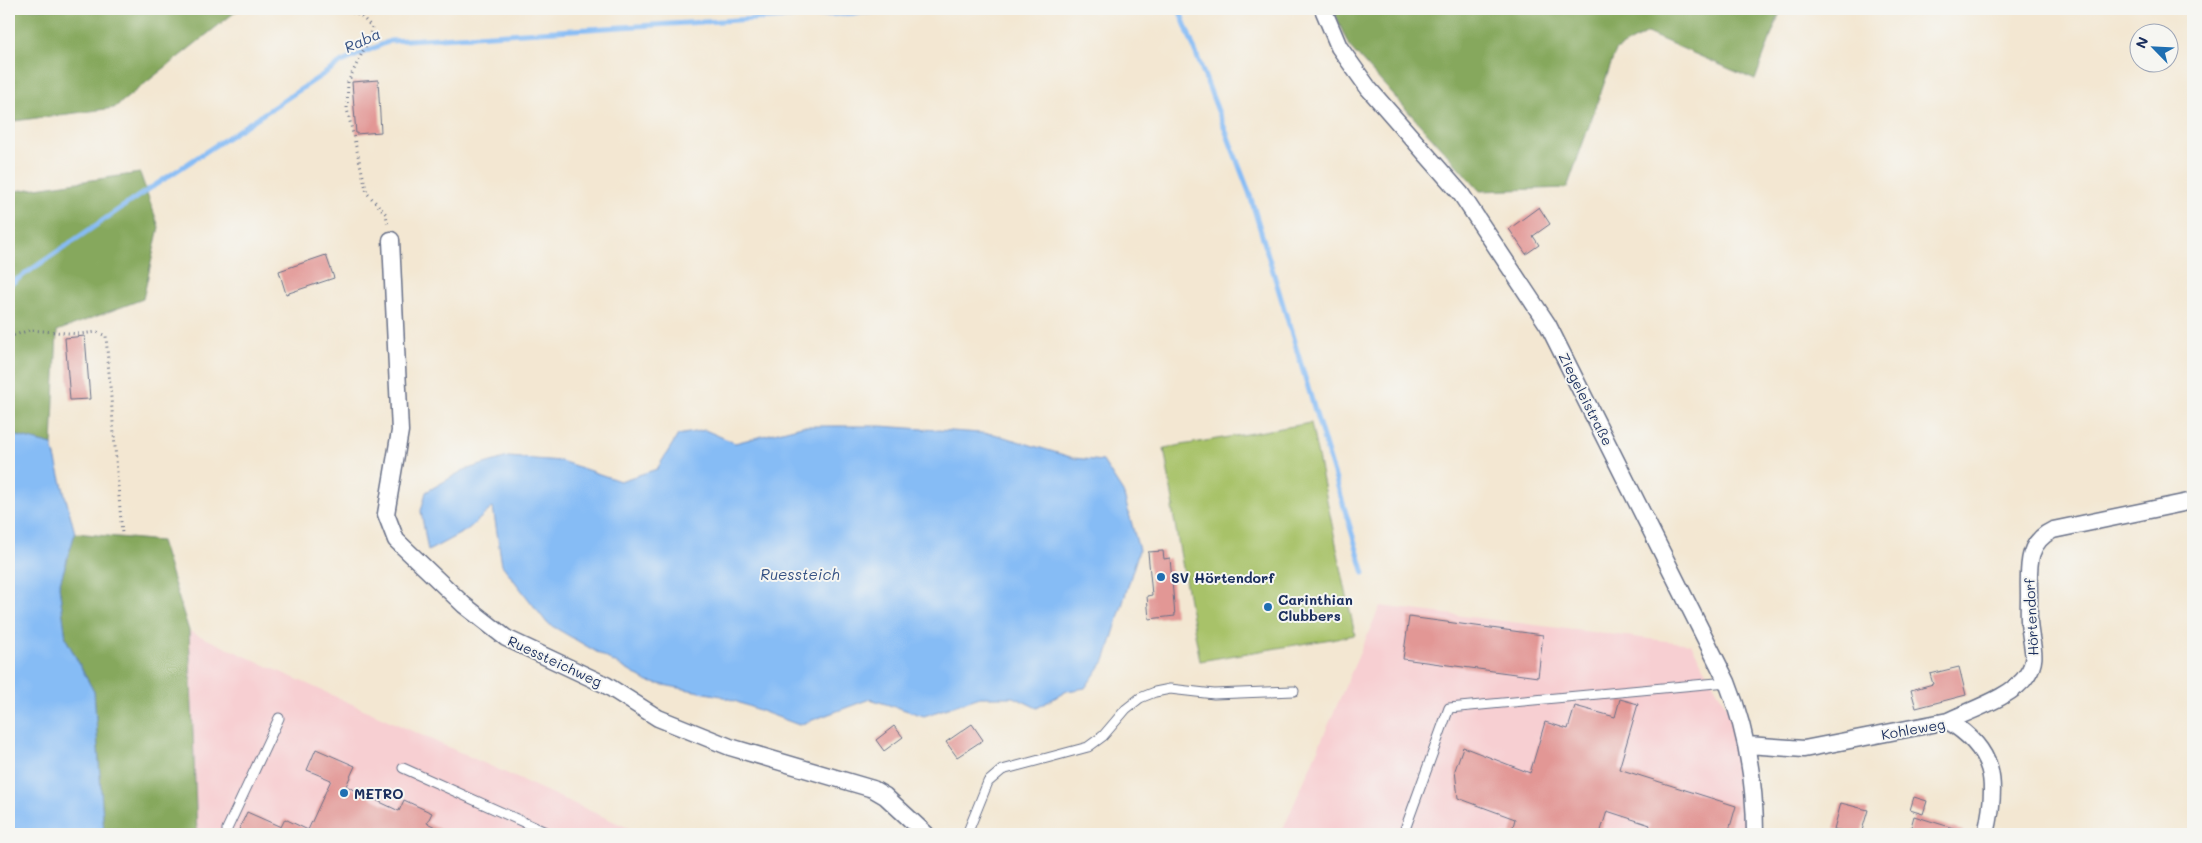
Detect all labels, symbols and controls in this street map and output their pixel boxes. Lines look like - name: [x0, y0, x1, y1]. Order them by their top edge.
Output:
- north arrow: [2130, 22, 2180, 72]
- water label: Raba: [341, 23, 383, 57]
- text: N: [2131, 34, 2153, 51]
- street label: Ziegeleistraße: [1554, 349, 1618, 449]
- water label: Ruessteich: [760, 564, 840, 584]
- place label: SV Hörtendorf: [1171, 568, 1275, 587]
- marker: SV Hörtendorf: [1155, 571, 1167, 583]
- street label: Hörtendorf: [2019, 577, 2043, 656]
- place label: Carinthian Clubbers: [1278, 590, 1353, 625]
- marker: Carinthian Clubbers: [1262, 601, 1274, 613]
- street label: Ruessteichweg: [505, 631, 605, 691]
- street label: Kohleweg: [1880, 714, 1946, 744]
- place label: METRO: [354, 784, 404, 803]
- marker: METRO: [338, 787, 350, 799]

